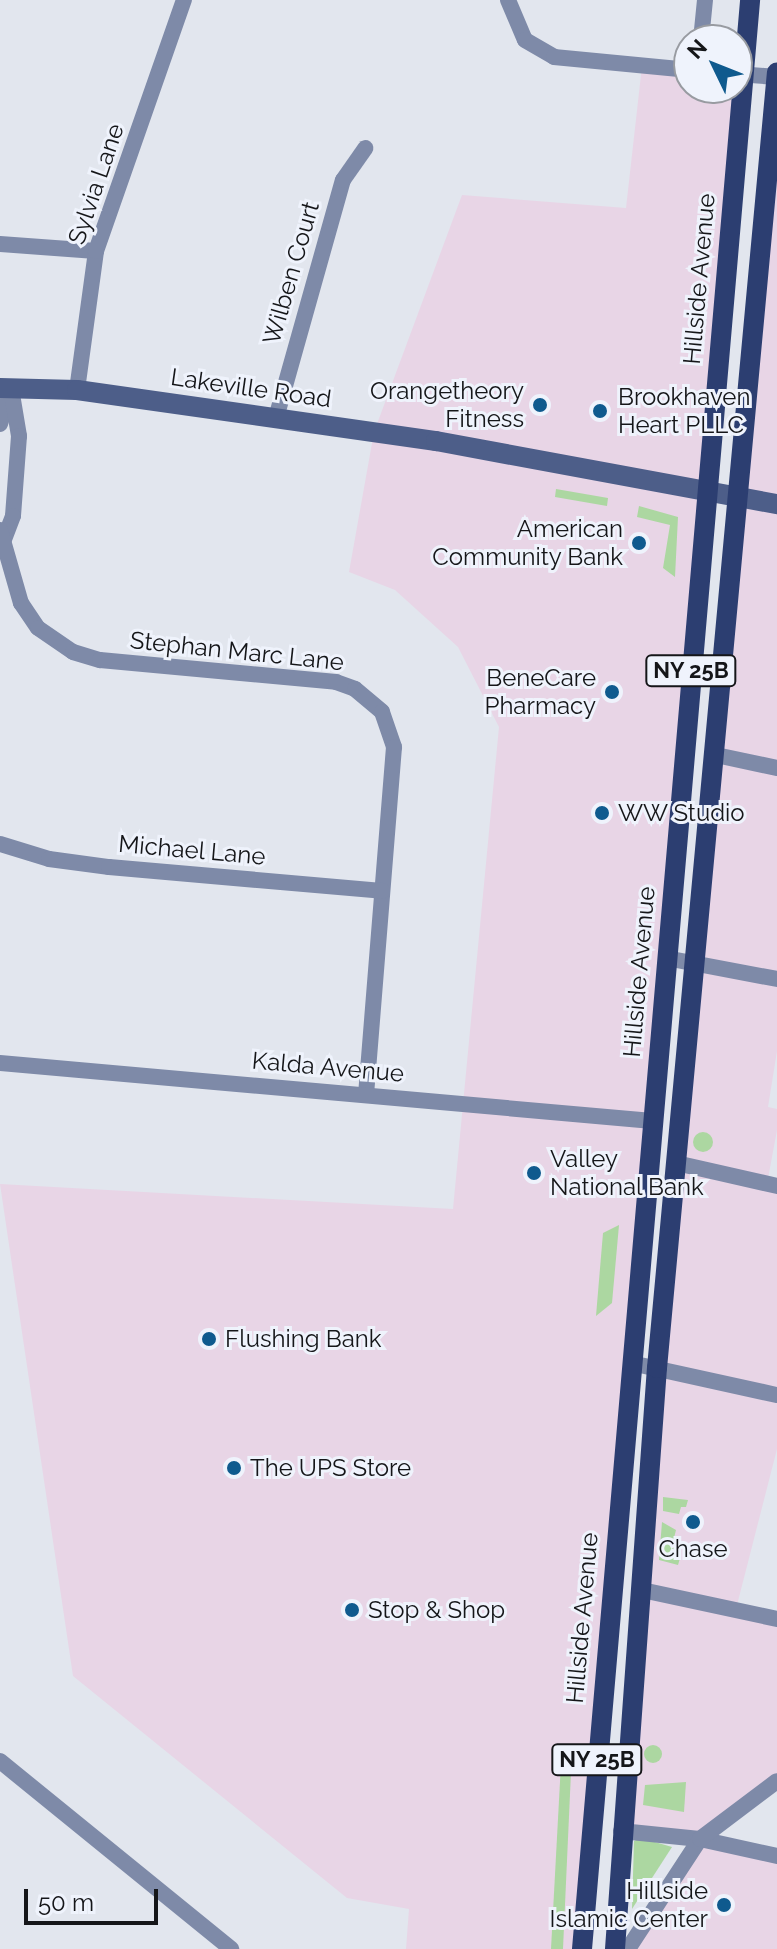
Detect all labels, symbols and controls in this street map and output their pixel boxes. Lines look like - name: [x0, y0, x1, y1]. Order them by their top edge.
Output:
- north arrow: [673, 24, 753, 104]
- text: N: [682, 34, 712, 64]
- street label: Sylvia Lane: [62, 120, 130, 248]
- street label: Hillside Avenue: [677, 192, 721, 366]
- street label: Wilben Court: [257, 198, 325, 348]
- street label: Lakeville Road: [169, 362, 333, 414]
- place label: Orangetheory Fitness: [370, 377, 524, 433]
- place label: Brookhaven Heart PLLC: [618, 383, 750, 439]
- marker: Orangetheory Fitness: [531, 396, 549, 414]
- marker: Brookhaven Heart PLLC: [589, 400, 611, 422]
- place label: American Community Bank: [432, 515, 623, 571]
- marker: American Community Bank: [630, 534, 648, 552]
- street label: Stephan Marc Lane: [129, 625, 345, 677]
- road number: NY 25B: [643, 653, 739, 689]
- place label: BeneCare Pharmacy: [484, 664, 596, 720]
- marker: BeneCare Pharmacy: [603, 683, 621, 701]
- place label: WW Studio: [618, 799, 745, 827]
- marker: WW Studio: [593, 804, 611, 822]
- street label: Michael Lane: [117, 829, 267, 871]
- street label: Hillside Avenue: [617, 885, 661, 1059]
- street label: Kalda Avenue: [250, 1046, 406, 1088]
- place label: Valley National Bank: [550, 1145, 704, 1201]
- marker: Valley National Bank: [525, 1164, 543, 1182]
- place label: Flushing Bank: [225, 1325, 381, 1353]
- marker: Flushing Bank: [200, 1330, 218, 1348]
- place label: The UPS Store: [250, 1454, 411, 1482]
- marker: The UPS Store: [225, 1459, 243, 1477]
- marker: Chase: [684, 1513, 702, 1531]
- street label: Hillside Avenue: [560, 1531, 604, 1705]
- place label: Chase: [658, 1535, 728, 1563]
- place label: Stop & Shop: [368, 1596, 505, 1624]
- marker: Stop & Shop: [343, 1601, 361, 1619]
- road number: NY 25B: [549, 1742, 645, 1778]
- scale bar: [28, 1873, 162, 1923]
- place label: Hillside Islamic Center: [550, 1877, 708, 1933]
- text: 50 m: [38, 1888, 94, 1917]
- marker: Hillside Islamic Center: [715, 1896, 733, 1914]

